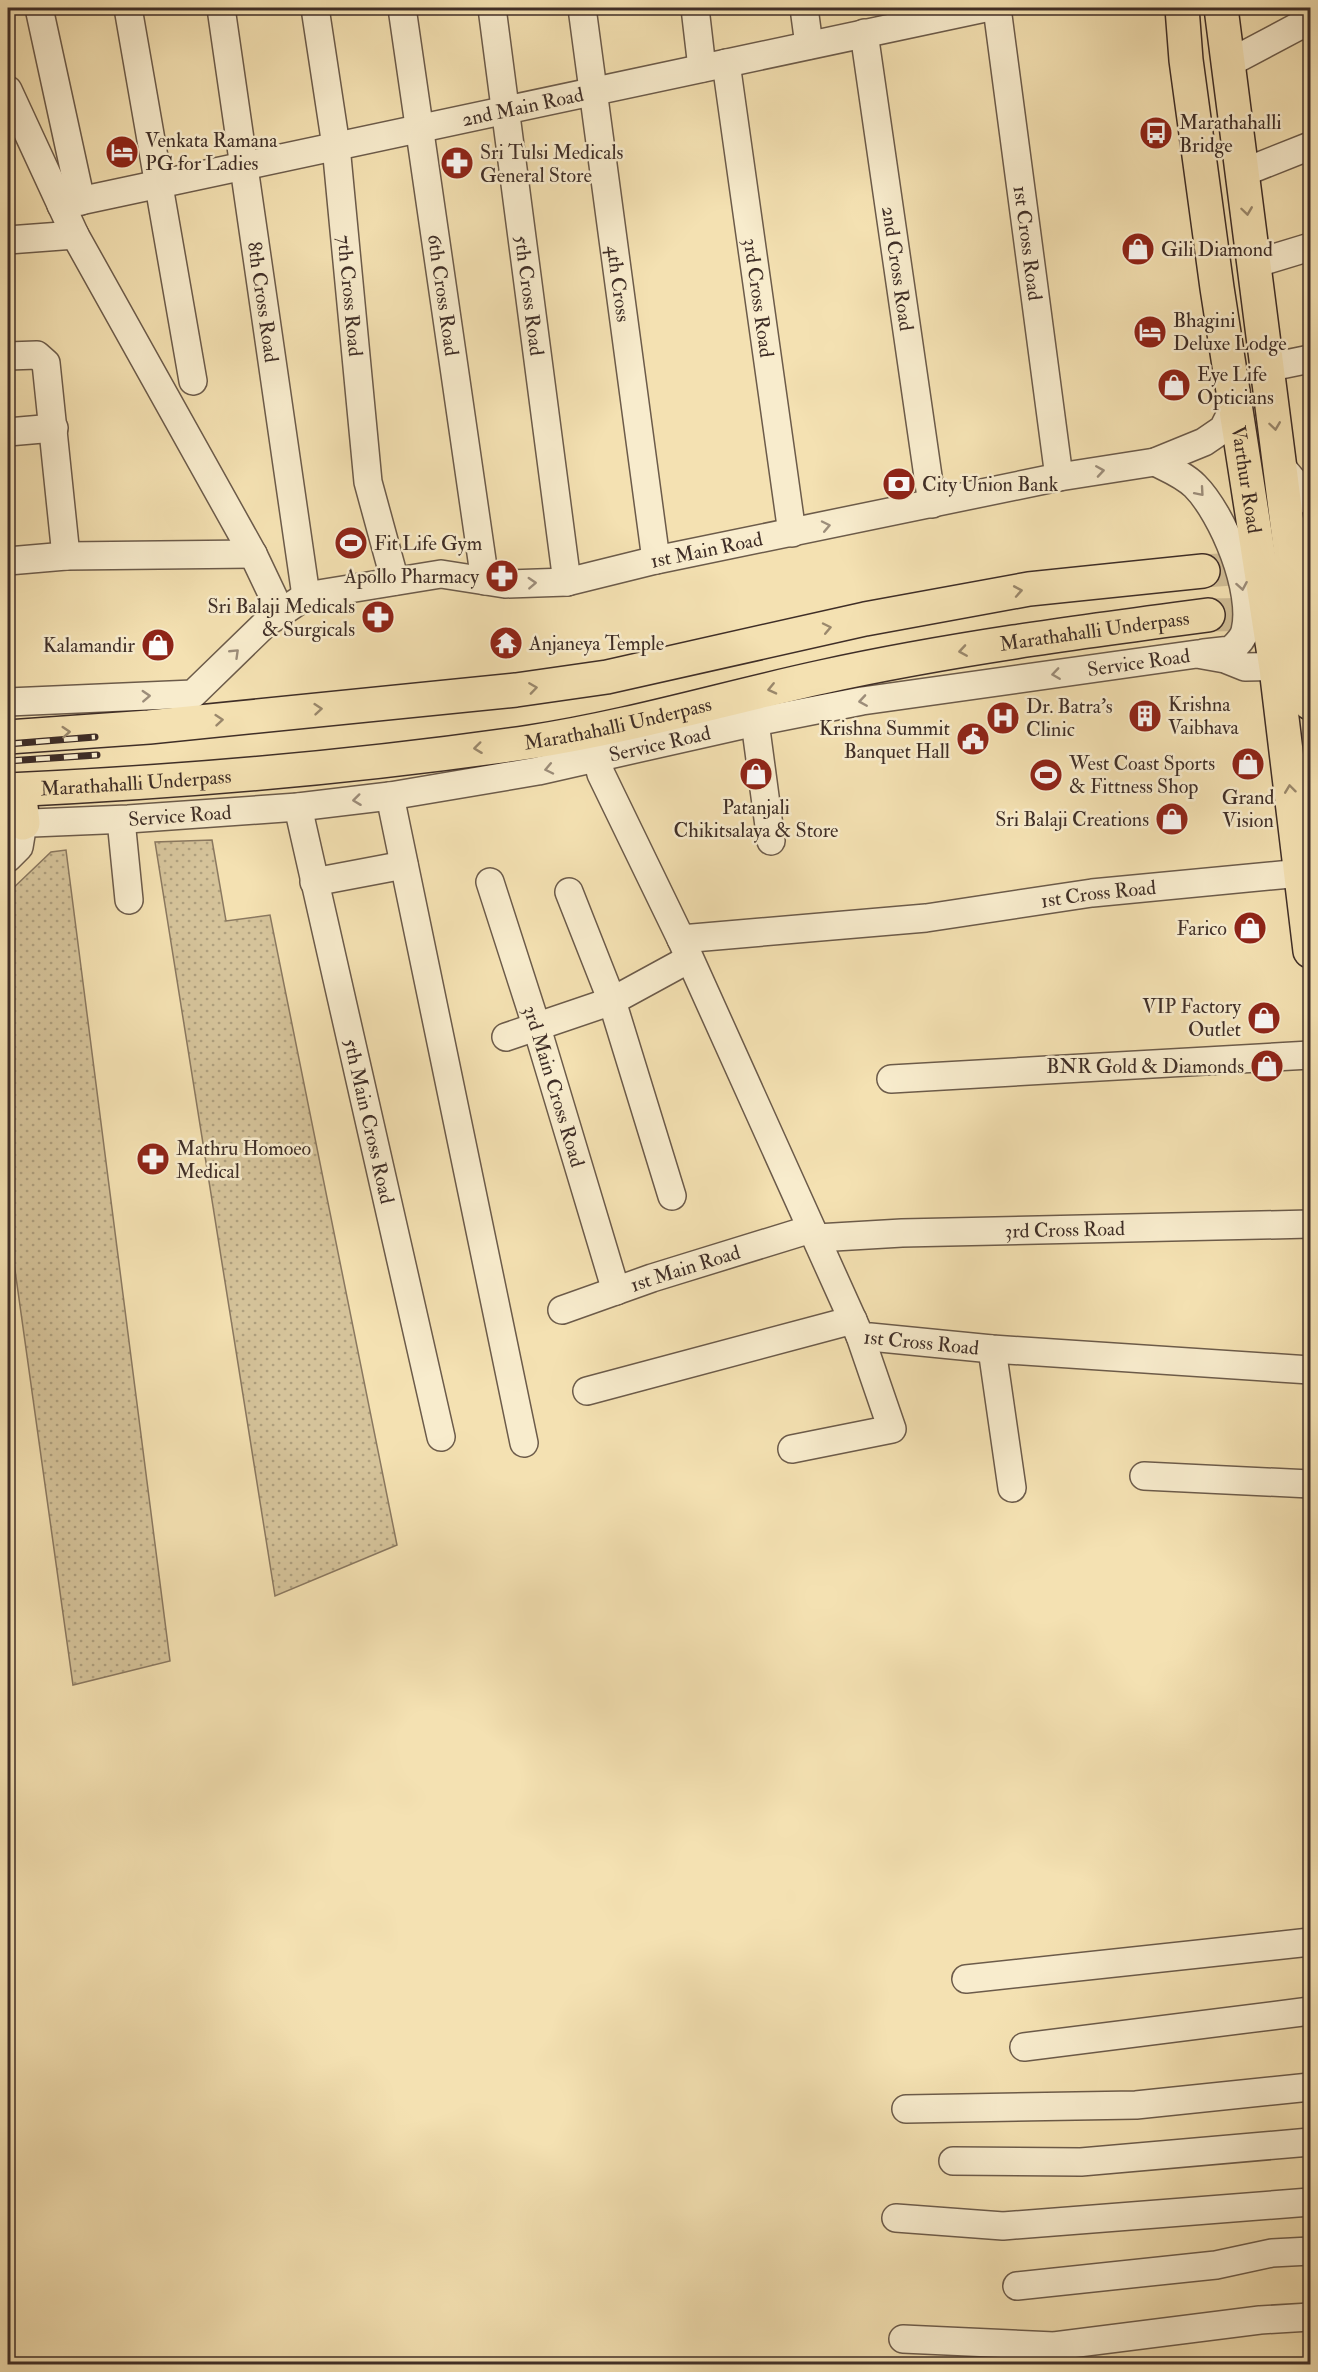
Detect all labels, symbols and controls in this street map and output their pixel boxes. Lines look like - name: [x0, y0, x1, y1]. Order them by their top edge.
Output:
- street label: 2nd Main Road: [460, 82, 586, 132]
- place label: Marathahalli Bridge: [1179, 110, 1282, 158]
- bus stop icon: Marathahalli Bridge: [1138, 115, 1174, 151]
- place label: Venkata Ramana PG for Ladies: [145, 128, 278, 176]
- hotel icon: Venkata Ramana PG for Ladies: [104, 134, 140, 170]
- place label: Sri Tulsi Medicals General Store: [480, 140, 624, 188]
- pharmacy icon: Sri Tulsi Medicals General Store: [439, 145, 475, 181]
- street label: 1st Cross Road: [1008, 184, 1048, 302]
- street label: 2nd Cross Road: [876, 205, 919, 333]
- one-way arrow: [1240, 207, 1253, 216]
- shop icon: Gili Diamond: [1120, 231, 1156, 267]
- street label: 6th Cross Road: [422, 233, 464, 358]
- street label: 7th Cross Road: [332, 234, 368, 358]
- street label: 5th Cross Road: [509, 234, 549, 358]
- street label: 3rd Cross Road: [738, 236, 779, 359]
- place label: Gili Diamond: [1161, 237, 1273, 262]
- street label: 8th Cross Road: [242, 240, 284, 364]
- street label: 4th Cross: [601, 244, 636, 324]
- place label: Bhagini Deluxe Lodge: [1173, 308, 1287, 356]
- hotel icon: Bhagini Deluxe Lodge: [1132, 314, 1168, 350]
- place label: Eye Life Opticians: [1197, 362, 1274, 411]
- shop icon: Eye Life Opticians: [1156, 367, 1192, 403]
- one-way arrow: [1268, 421, 1280, 430]
- street label: Varthur Road: [1226, 424, 1267, 535]
- one-way arrow: [1095, 465, 1105, 477]
- bank icon: City Union Bank: [881, 466, 917, 502]
- place label: City Union Bank: [922, 472, 1059, 497]
- one-way arrow: [1193, 486, 1204, 496]
- one-way arrow: [821, 520, 831, 533]
- sports icon: Fit Life Gym: [333, 525, 369, 561]
- street label: 1st Main Road: [648, 526, 765, 574]
- place label: Fit Life Gym: [374, 531, 483, 556]
- pharmacy icon: Apollo Pharmacy: [484, 558, 520, 594]
- place label: Apollo Pharmacy: [343, 564, 480, 590]
- one-way arrow: [528, 577, 537, 590]
- one-way arrow: [1235, 581, 1247, 591]
- one-way arrow: [1013, 586, 1023, 598]
- place label: Sri Balaji Medicals & Surgicals: [207, 594, 355, 642]
- pharmacy icon: Sri Balaji Medicals & Surgicals: [360, 599, 396, 635]
- street label: Marathahalli Underpass: [998, 606, 1191, 657]
- one-way arrow: [821, 622, 831, 635]
- temple icon: Anjaneya Temple: [488, 625, 524, 661]
- shop icon: Kalamandir: [140, 627, 176, 663]
- place label: Anjaneya Temple: [528, 631, 664, 657]
- place label: Kalamandir: [43, 633, 136, 658]
- street label: Service Road: [1086, 643, 1192, 682]
- one-way arrow: [959, 644, 968, 656]
- one-way arrow: [227, 650, 238, 661]
- one-way arrow: [1052, 667, 1061, 679]
- one-way arrow: [768, 681, 778, 694]
- one-way arrow: [528, 682, 537, 694]
- one-way arrow: [141, 690, 150, 703]
- street label: Marathahalli Underpass: [522, 692, 714, 756]
- place label: Krishna Vaibhava: [1168, 692, 1240, 740]
- place label: Dr. Batra's Clinic: [1026, 694, 1113, 742]
- one-way arrow: [858, 695, 868, 707]
- building icon: Krishna Vaibhava: [1127, 698, 1163, 734]
- hospital icon: Dr. Batra's Clinic: [985, 700, 1021, 736]
- one-way arrow: [313, 703, 322, 716]
- one-way arrow: [214, 714, 223, 727]
- place label: Krishna Summit Banquet Hall: [819, 716, 951, 764]
- street label: Service Road: [607, 720, 713, 768]
- public building icon: Krishna Summit Banquet Hall: [955, 721, 991, 757]
- one-way arrow: [61, 726, 70, 739]
- one-way arrow: [474, 741, 483, 754]
- shop icon: Grand Vision: [1230, 746, 1266, 782]
- place label: West Coast Sports & Fittness Shop: [1068, 751, 1215, 800]
- shop icon: Patanjali Chikitsalaya & Store: [738, 756, 774, 792]
- sports icon: West Coast Sports & Fittness Shop: [1028, 757, 1064, 793]
- one-way arrow: [545, 762, 555, 775]
- street label: Marathahalli Underpass: [40, 764, 232, 801]
- place label: Grand Vision: [1222, 785, 1274, 833]
- one-way arrow: [1285, 785, 1297, 794]
- one-way arrow: [352, 793, 361, 806]
- place label: Patanjali Chikitsalaya & Store: [674, 795, 838, 843]
- street label: Service Road: [127, 800, 232, 832]
- shop icon: Sri Balaji Creations: [1154, 801, 1190, 837]
- place label: Sri Balaji Creations: [995, 807, 1149, 832]
- street label: 1st Cross Road: [1039, 875, 1157, 914]
- shop icon: Farico: [1232, 910, 1268, 946]
- place label: Farico: [1176, 916, 1227, 941]
- place label: VIP Factory Outlet: [1142, 994, 1242, 1042]
- shop icon: VIP Factory Outlet: [1246, 1000, 1282, 1036]
- street label: 3rd Main Cross Road: [518, 1002, 590, 1170]
- street label: 5th Main Cross Road: [338, 1036, 400, 1206]
- shop icon: BNR Gold & Diamonds: [1249, 1048, 1285, 1084]
- place label: BNR Gold & Diamonds: [1046, 1054, 1244, 1079]
- place label: Mathru Homoeo Medical: [176, 1136, 311, 1184]
- pharmacy icon: Mathru Homoeo Medical: [135, 1141, 171, 1177]
- street label: 3rd Cross Road: [1004, 1216, 1125, 1244]
- street label: 1st Main Road: [627, 1240, 743, 1298]
- street label: 1st Cross Road: [862, 1324, 980, 1361]

